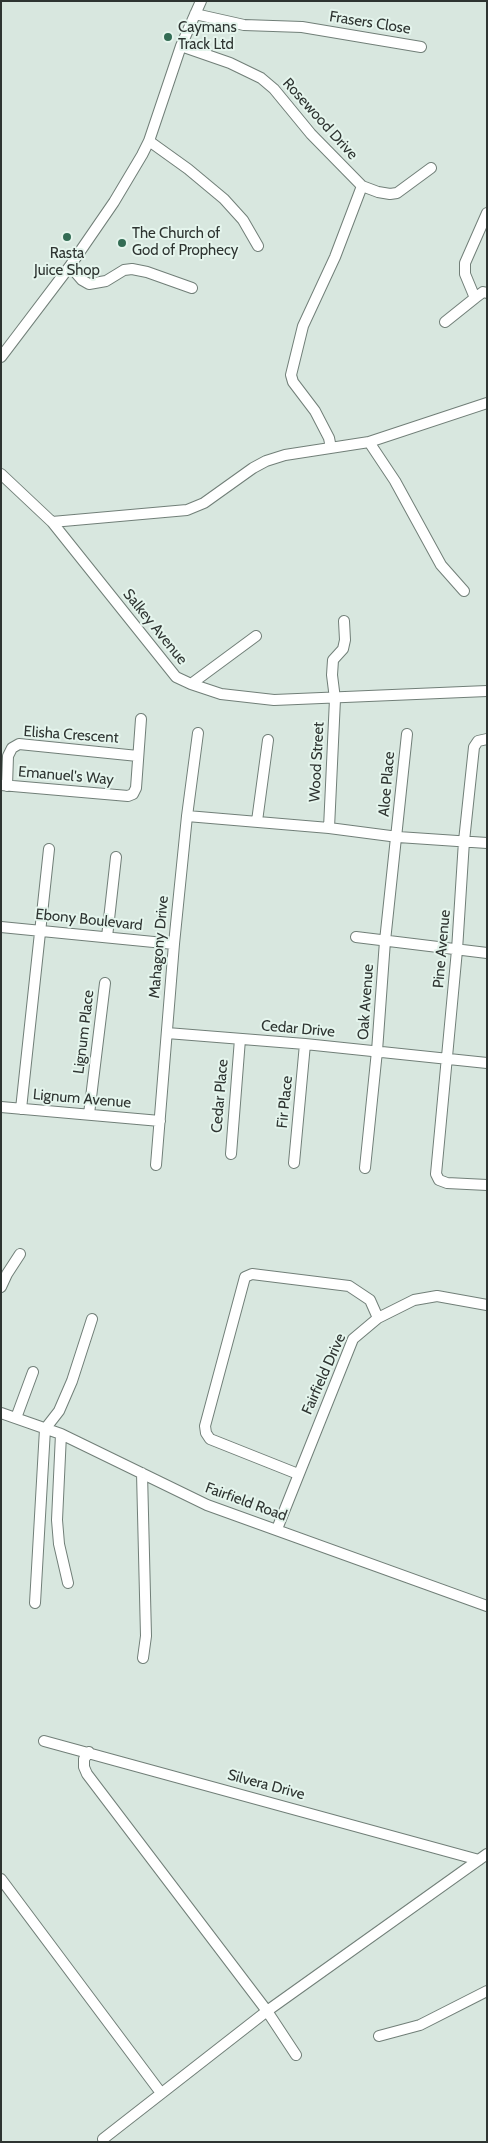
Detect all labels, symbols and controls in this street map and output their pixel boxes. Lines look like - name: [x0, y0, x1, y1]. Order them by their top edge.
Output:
- street label: Frasers Close: [328, 8, 412, 38]
- place label: Caymans Track Ltd: [178, 19, 237, 54]
- marker: Caymans Track Ltd: [162, 31, 174, 43]
- street label: Rosewood Drive: [279, 75, 361, 163]
- place label: The Church of God of Prophecy: [132, 225, 238, 260]
- marker: Rasta Juice Shop: [61, 231, 73, 243]
- marker: The Church of God of Prophecy: [116, 237, 128, 249]
- place label: Rasta Juice Shop: [34, 245, 100, 280]
- street label: Salkey Avenue: [119, 586, 191, 668]
- street label: Wood Street: [306, 721, 328, 803]
- street label: Elisha Crescent: [23, 723, 119, 747]
- street label: Aloe Place: [375, 751, 399, 817]
- street label: Emanuel's Way: [17, 763, 115, 789]
- street label: Mahagony Drive: [146, 895, 172, 999]
- street label: Ebony Boulevard: [35, 905, 143, 935]
- street label: Pine Avenue: [430, 909, 454, 989]
- street label: Oak Avenue: [354, 963, 378, 1041]
- street label: Lignum Place: [70, 989, 98, 1075]
- street label: Cedar Drive: [260, 1017, 336, 1041]
- street label: Cedar Place: [208, 1058, 232, 1134]
- street label: Fir Place: [273, 1075, 297, 1129]
- street label: Lignum Avenue: [32, 1086, 132, 1112]
- street label: Fairfield Drive: [298, 1331, 350, 1417]
- street label: Fairfield Road: [203, 1479, 289, 1525]
- street label: Silvera Drive: [225, 1766, 307, 1804]

